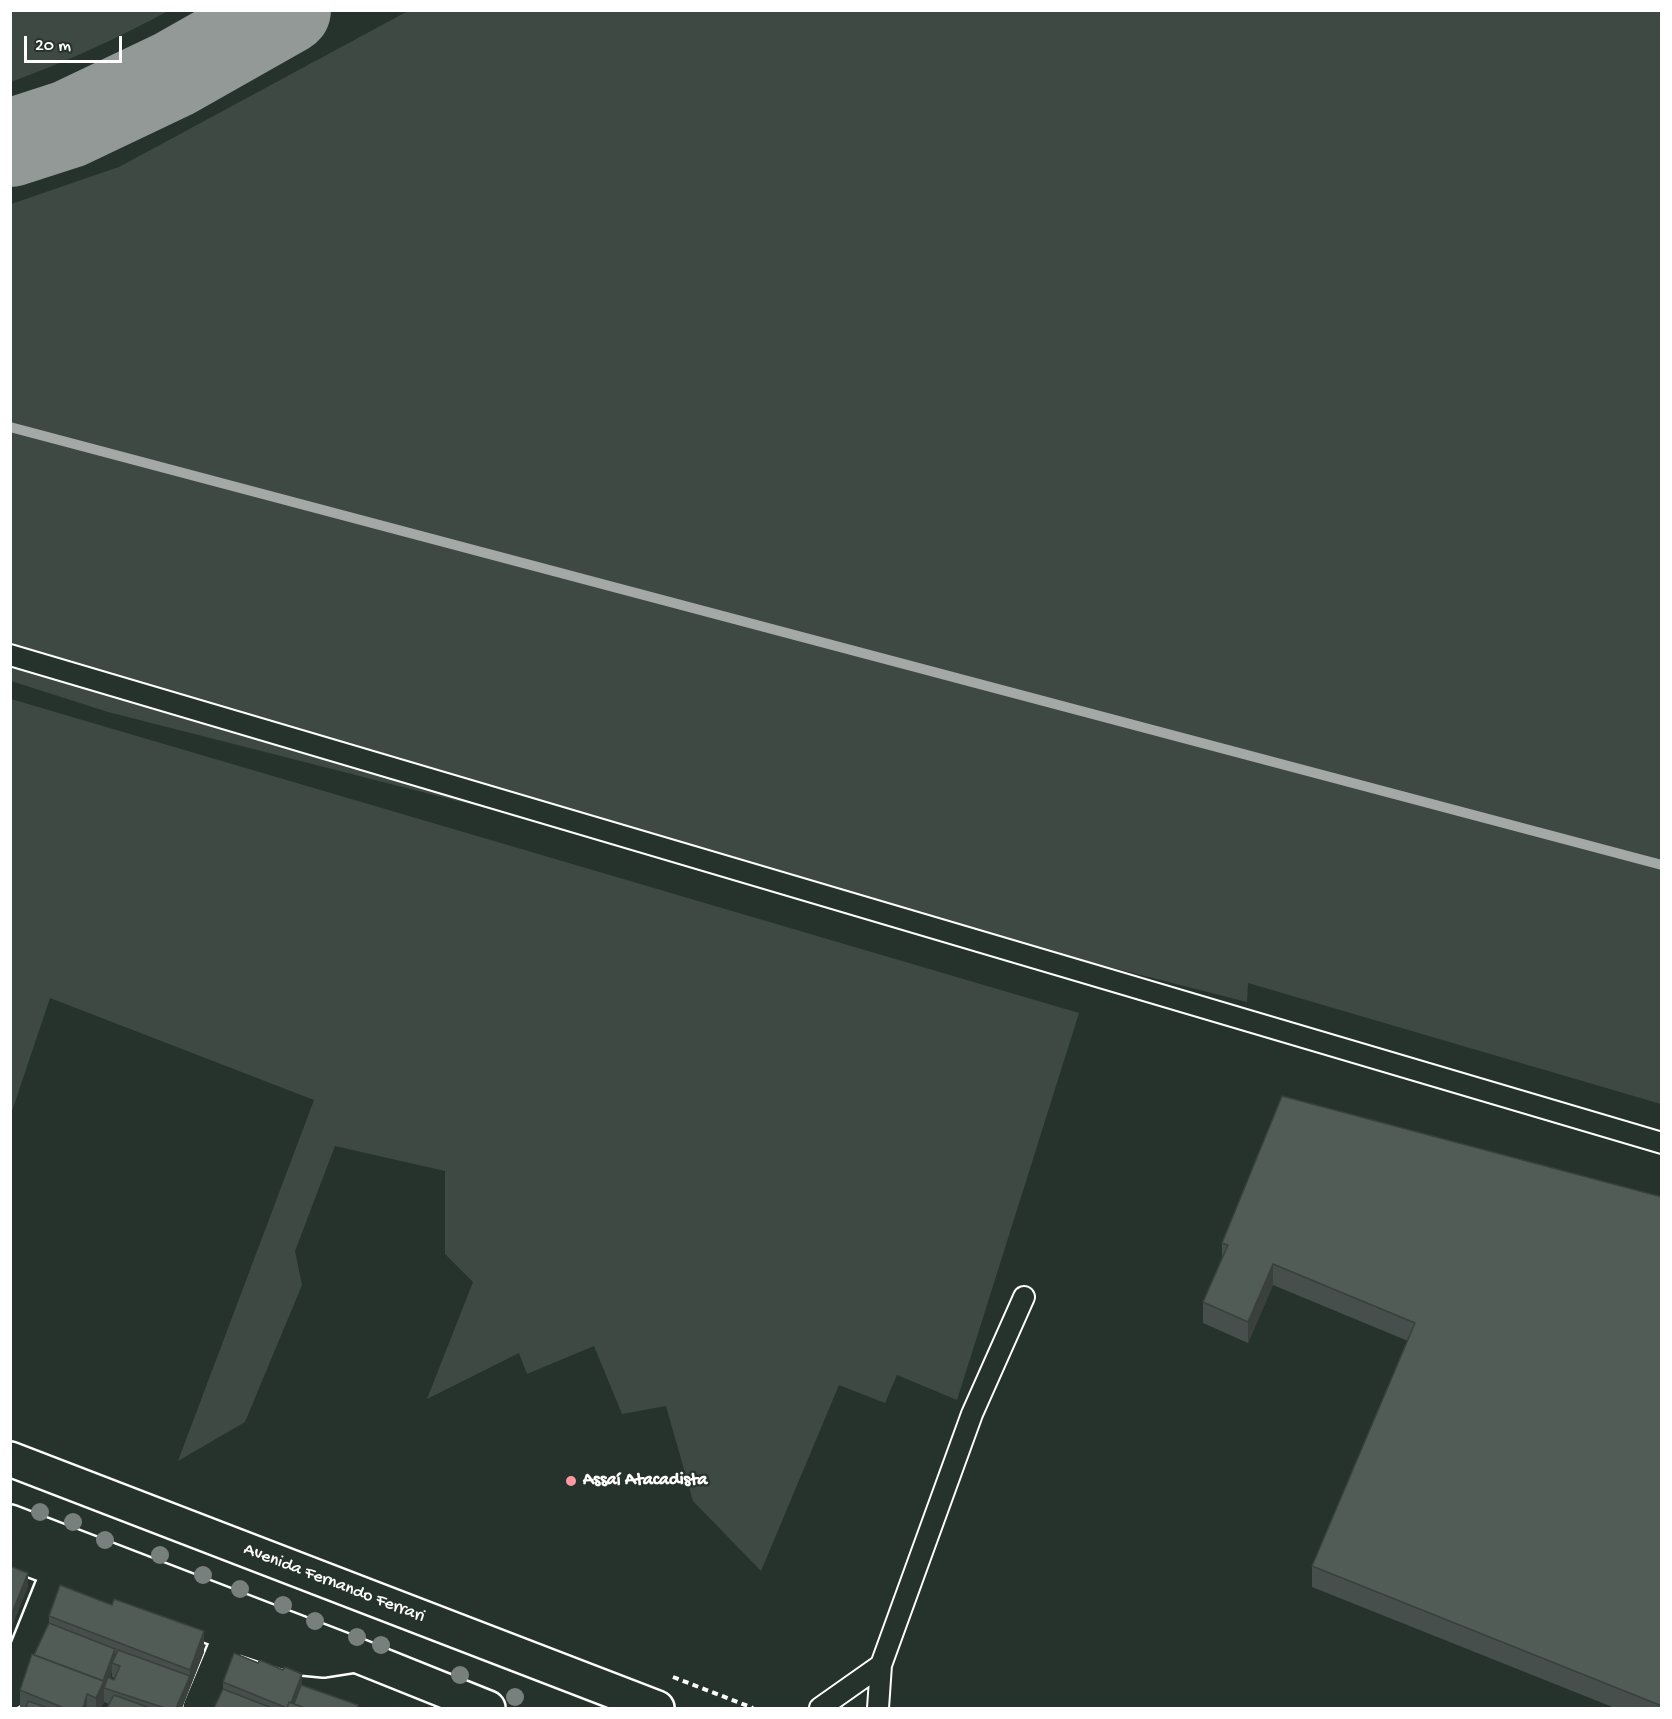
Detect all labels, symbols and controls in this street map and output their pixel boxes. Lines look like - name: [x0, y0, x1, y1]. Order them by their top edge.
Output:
- scale bar: [27, 24, 124, 62]
- text: 20 m: [35, 36, 71, 57]
- place label: Assaí Atacadista: [583, 1470, 708, 1492]
- marker: Assaí Atacadista: [564, 1474, 578, 1488]
- street label: Avenida Fernando Ferrari: [240, 1539, 428, 1629]

